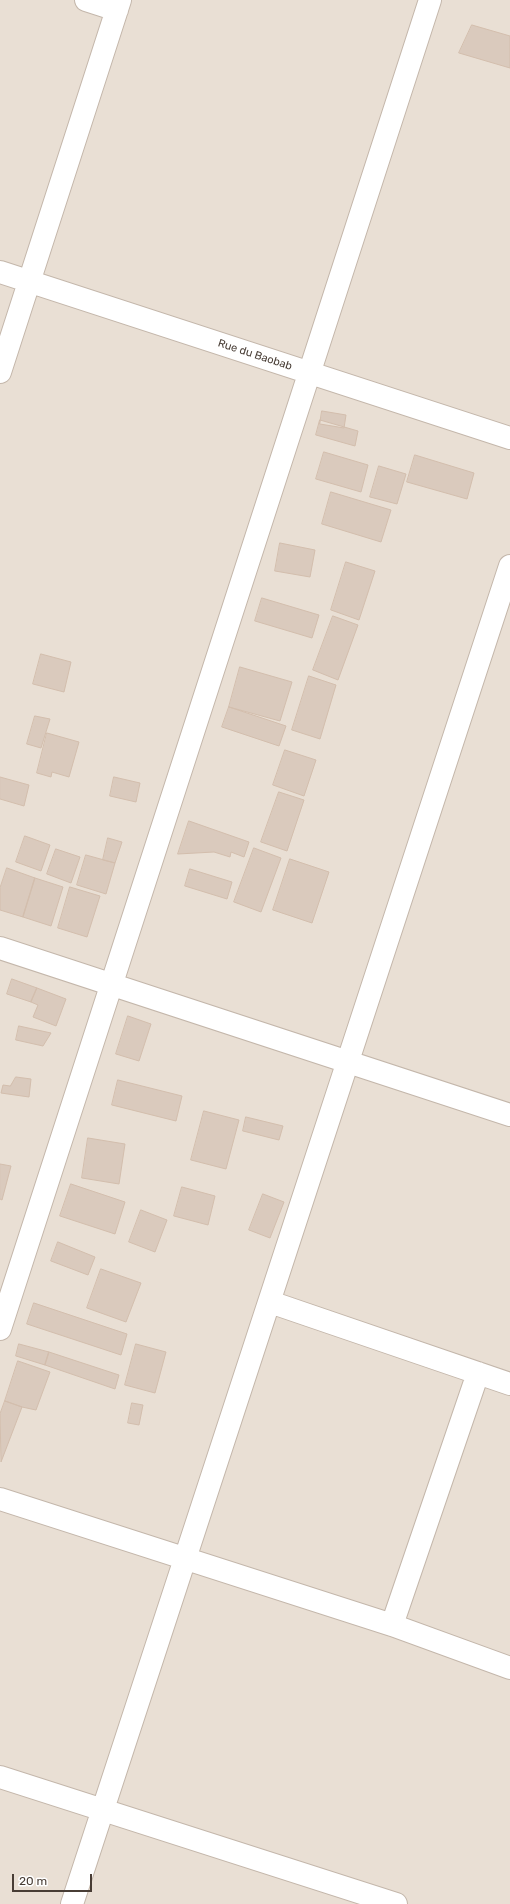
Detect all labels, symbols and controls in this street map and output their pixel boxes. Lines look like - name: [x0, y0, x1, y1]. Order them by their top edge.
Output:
- street label: Rue du Baobab: [216, 337, 294, 373]
- scale bar: [14, 1866, 94, 1892]
- text: 20 m: [19, 1874, 47, 1888]

